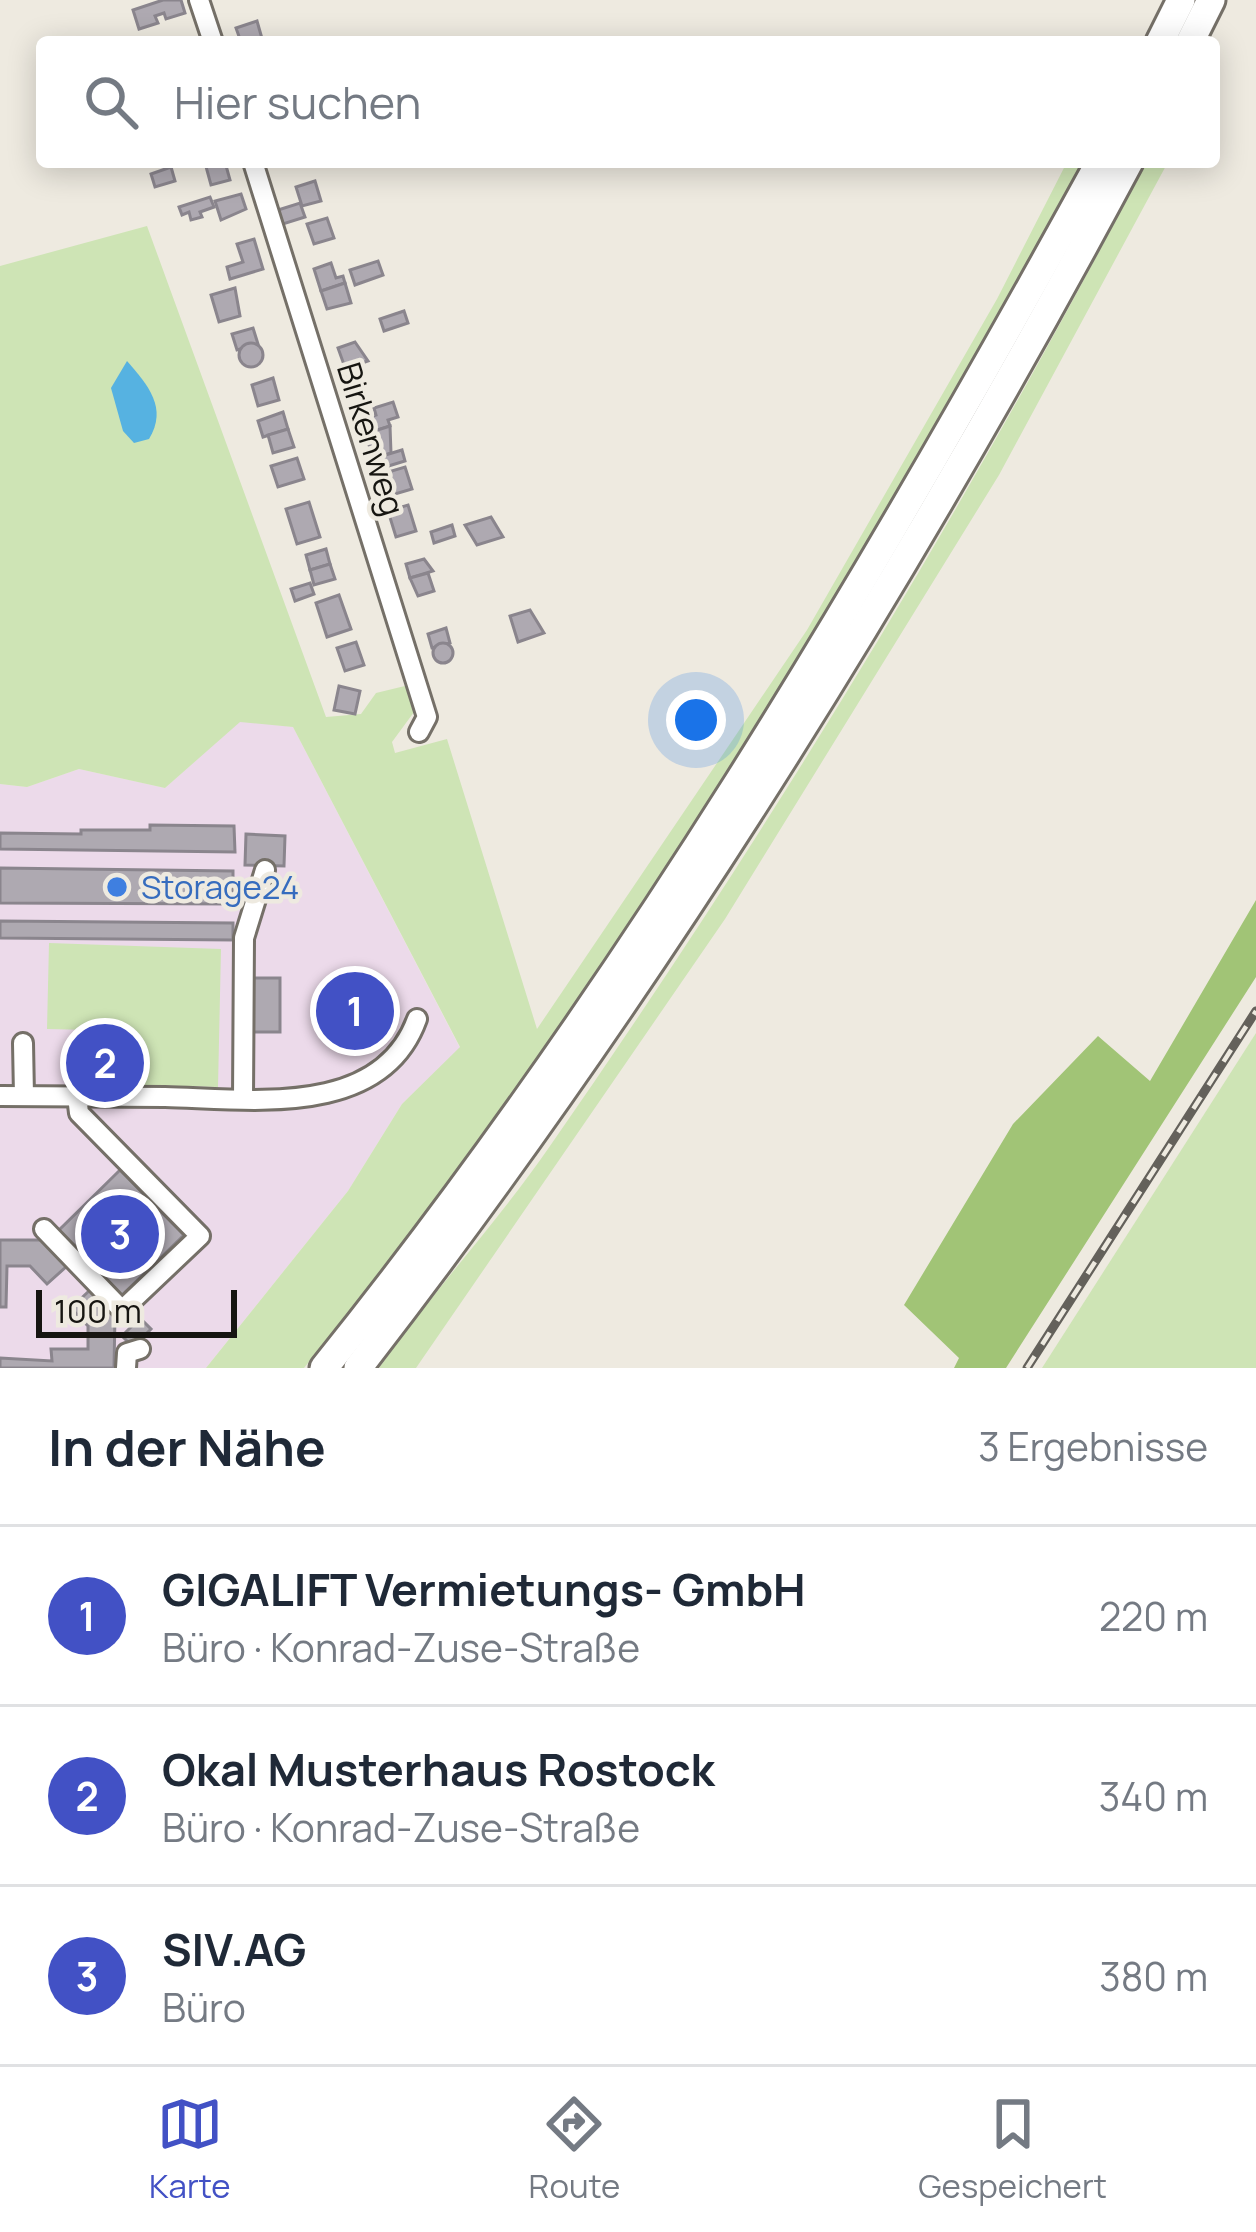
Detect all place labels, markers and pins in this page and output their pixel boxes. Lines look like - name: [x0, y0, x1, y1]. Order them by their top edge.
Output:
- place label: Storage24: [141, 864, 299, 909]
- marker: Storage24: [104, 874, 130, 900]
- pin: 1: [316, 966, 394, 1056]
- pin: 2: [66, 1018, 144, 1108]
- pin: 3: [81, 1189, 159, 1279]

